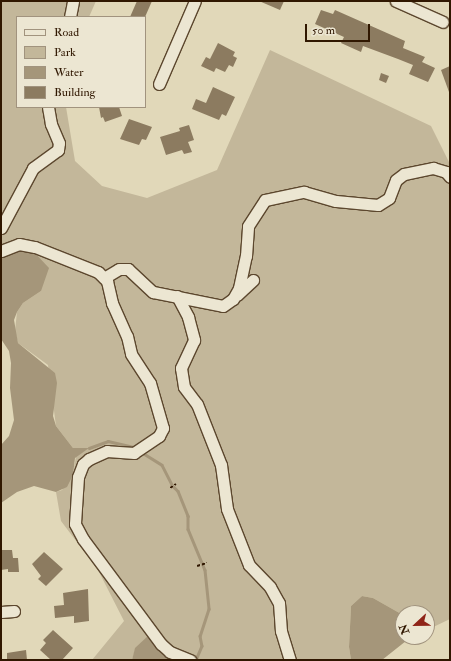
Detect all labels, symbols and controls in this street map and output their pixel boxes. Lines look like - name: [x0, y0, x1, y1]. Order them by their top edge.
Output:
- legend: [16, 16, 146, 108]
- scale bar: [307, 16, 372, 42]
- text: 50 m: [312, 23, 335, 38]
- text: Road: [54, 25, 79, 40]
- text: Park: [54, 45, 76, 60]
- text: Water: [54, 65, 83, 80]
- text: Building: [54, 85, 95, 100]
- north arrow: [395, 605, 435, 645]
- text: N: [396, 622, 412, 636]

